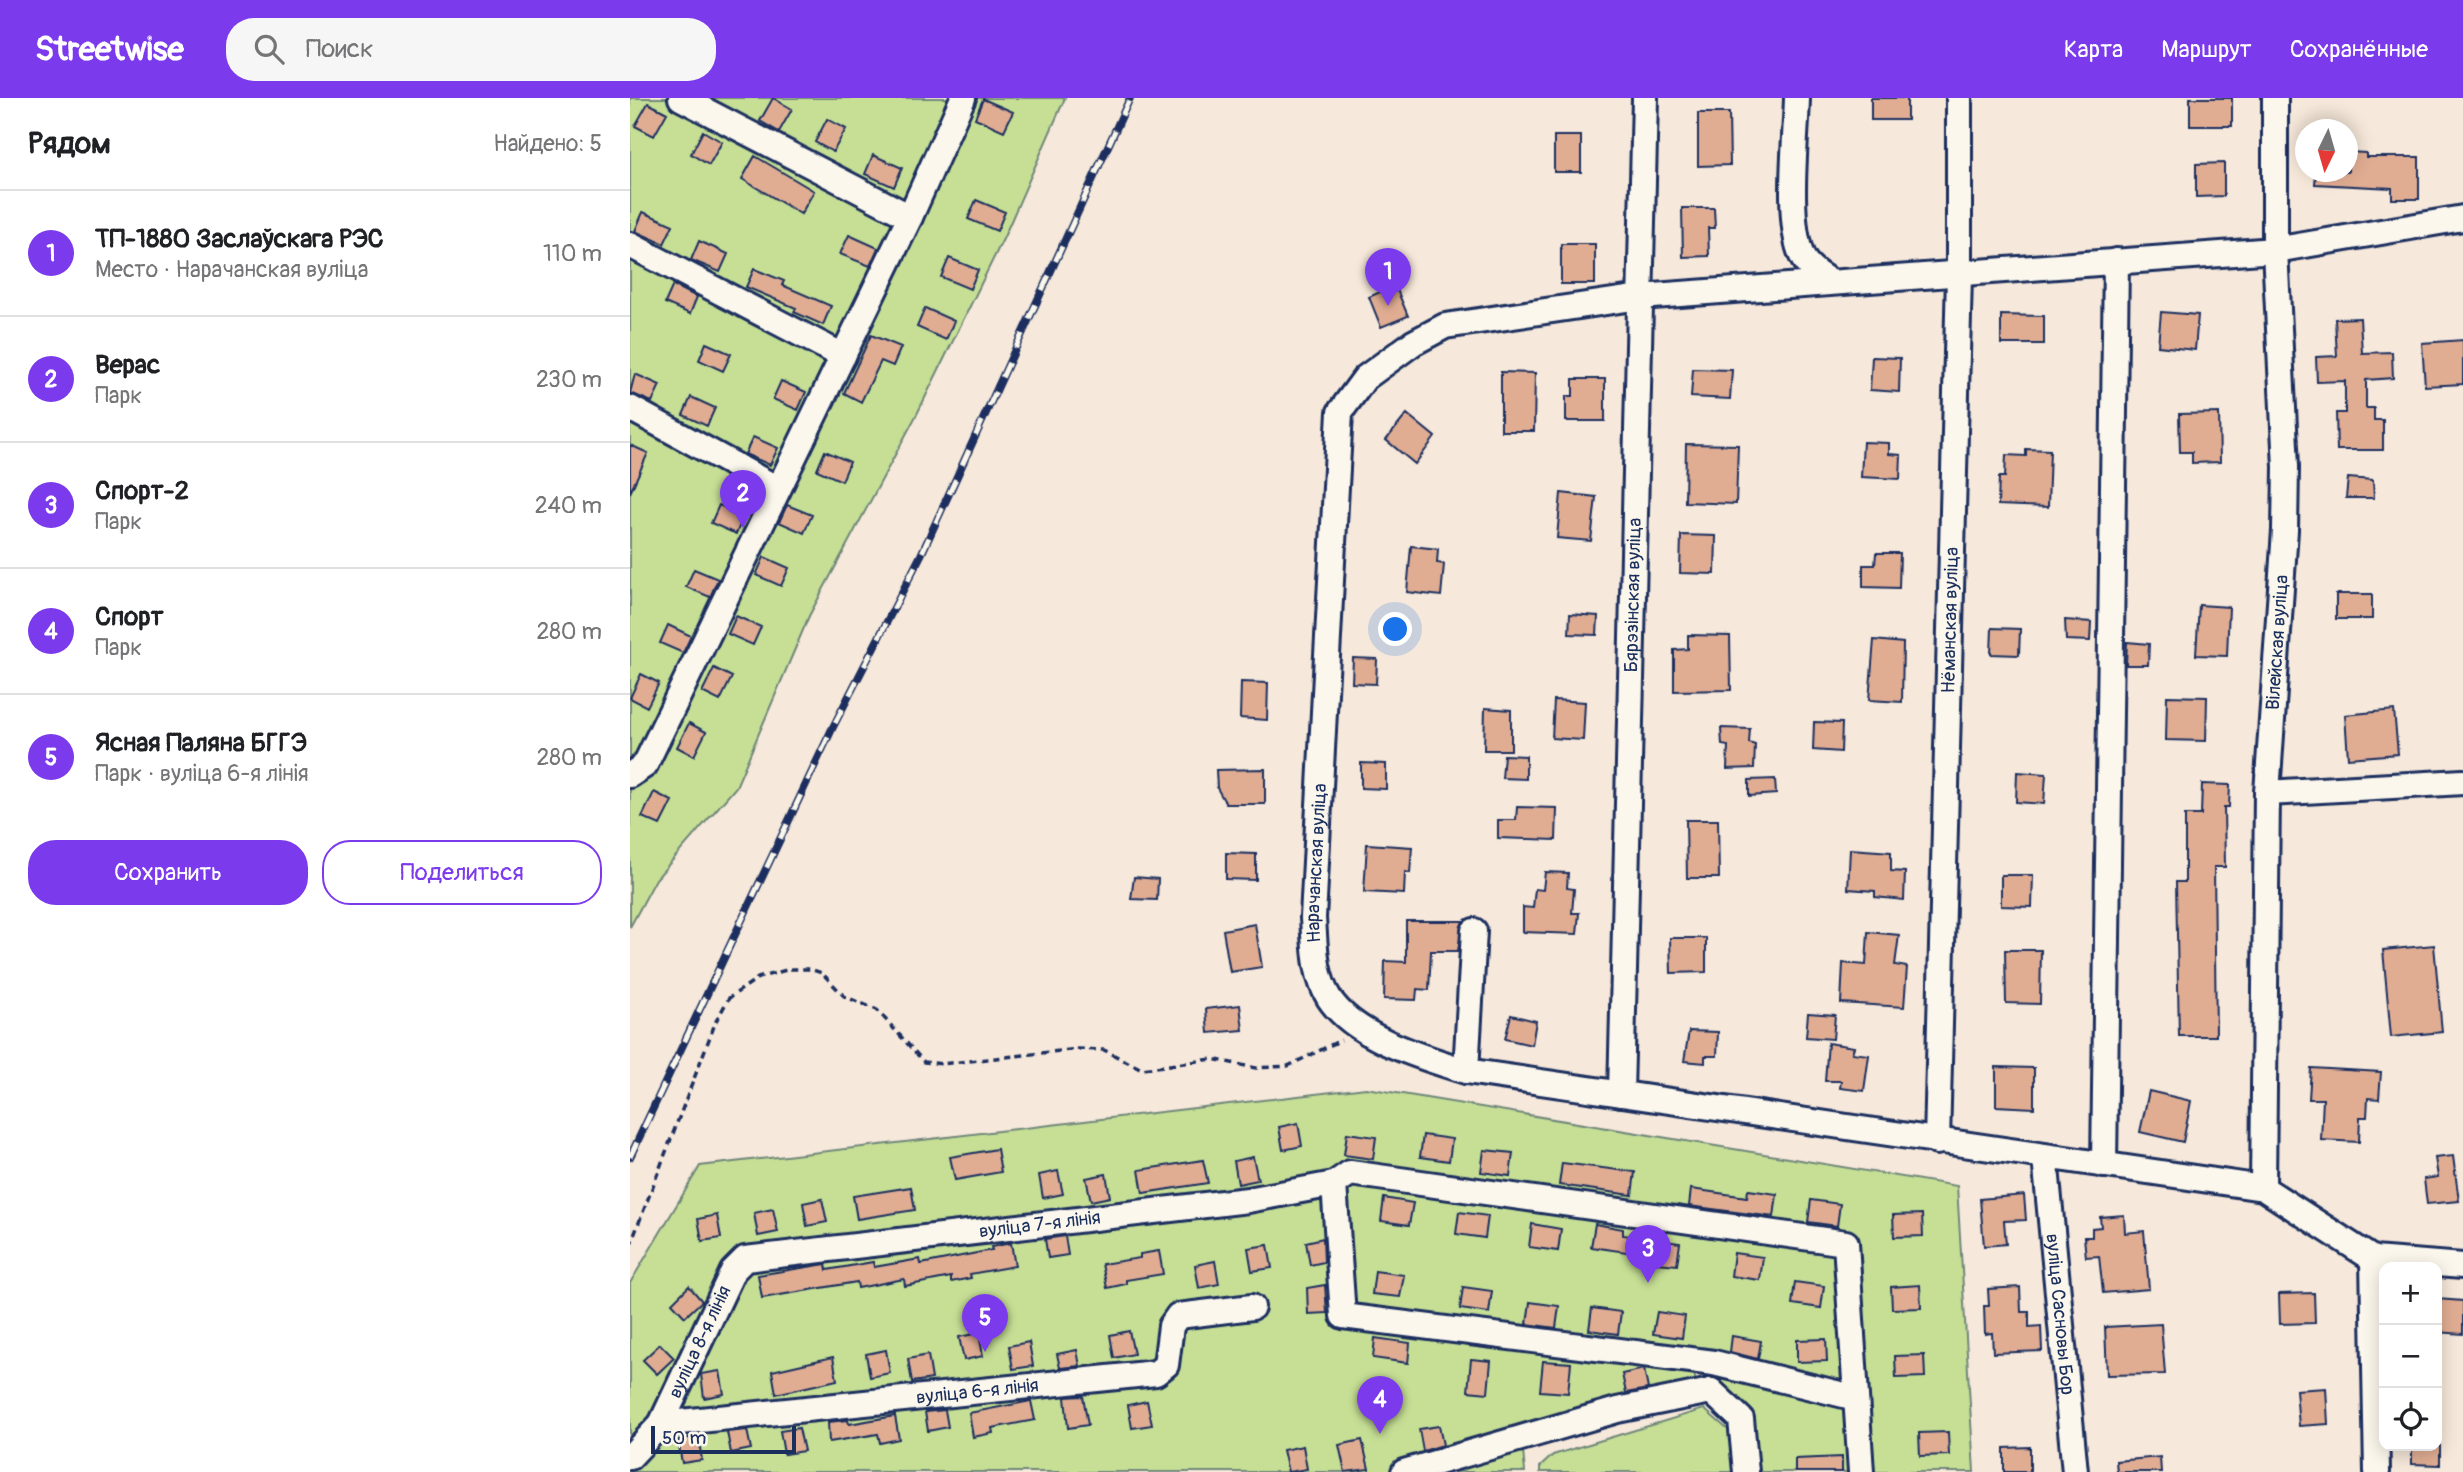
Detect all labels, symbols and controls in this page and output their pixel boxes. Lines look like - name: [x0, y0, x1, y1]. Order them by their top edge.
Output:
- search box: [226, 18, 716, 81]
- text: Streetwise: [35, 29, 184, 70]
- icon: search: [250, 30, 288, 68]
- text: Поиск: [306, 33, 373, 65]
- text: Карта: [2064, 35, 2123, 64]
- text: Маршрут: [2161, 35, 2252, 64]
- text: Сохранённые: [2290, 35, 2428, 64]
- north arrow: [2295, 119, 2358, 182]
- text: Рядом: [28, 125, 111, 162]
- text: Найдено: 5: [493, 129, 602, 158]
- text: ТП-1880 Заслаўскага РЭС: [95, 223, 384, 255]
- text: 1: [47, 239, 56, 268]
- text: 110 m: [543, 239, 602, 268]
- pin: 1: [1365, 248, 1411, 306]
- text: Место · Нарачанская вуліца: [95, 255, 369, 284]
- text: Верас: [95, 349, 160, 381]
- text: 2: [45, 365, 57, 394]
- text: 230 m: [536, 365, 602, 394]
- text: Парк: [95, 381, 142, 410]
- pin: 2: [720, 470, 766, 528]
- text: Спорт-2: [95, 475, 189, 507]
- text: 3: [45, 491, 57, 520]
- text: 240 m: [535, 491, 602, 520]
- text: Парк: [95, 507, 142, 536]
- street label: Бярэзінская вуліца: [1619, 517, 1647, 673]
- street label: Нёманская вуліца: [1936, 547, 1964, 694]
- street label: Вілейская вуліца: [2261, 574, 2294, 711]
- text: Спорт: [95, 601, 164, 633]
- your location: [1378, 612, 1412, 646]
- text: 4: [44, 617, 58, 646]
- text: 280 m: [536, 617, 602, 646]
- text: Парк: [95, 633, 142, 662]
- text: Ясная Паляна БГГЭ: [95, 727, 307, 759]
- text: 5: [45, 743, 57, 772]
- text: 280 m: [536, 743, 602, 772]
- text: Парк · вуліца 6-я лінія: [95, 759, 309, 788]
- street label: Нарачанская вуліца: [1301, 783, 1332, 943]
- button: Сохранить: [28, 840, 308, 905]
- button: Поделиться: [322, 840, 602, 905]
- street label: вуліца 7-я лінія: [978, 1205, 1102, 1243]
- pin: 3: [1625, 1225, 1671, 1283]
- street label: вуліца Сасновы Бор: [2040, 1233, 2080, 1396]
- map controls: [2379, 1262, 2442, 1451]
- button: +: [2379, 1262, 2442, 1325]
- street label: вуліца 8-я лінія: [663, 1282, 736, 1402]
- pin: 5: [962, 1294, 1008, 1352]
- button: −: [2379, 1325, 2442, 1388]
- street label: вуліца 6-я лінія: [915, 1373, 1040, 1410]
- pin: 4: [1357, 1376, 1403, 1434]
- button: locate: [2379, 1388, 2442, 1451]
- scale bar: [651, 1423, 796, 1455]
- text: 50 m: [662, 1426, 706, 1450]

